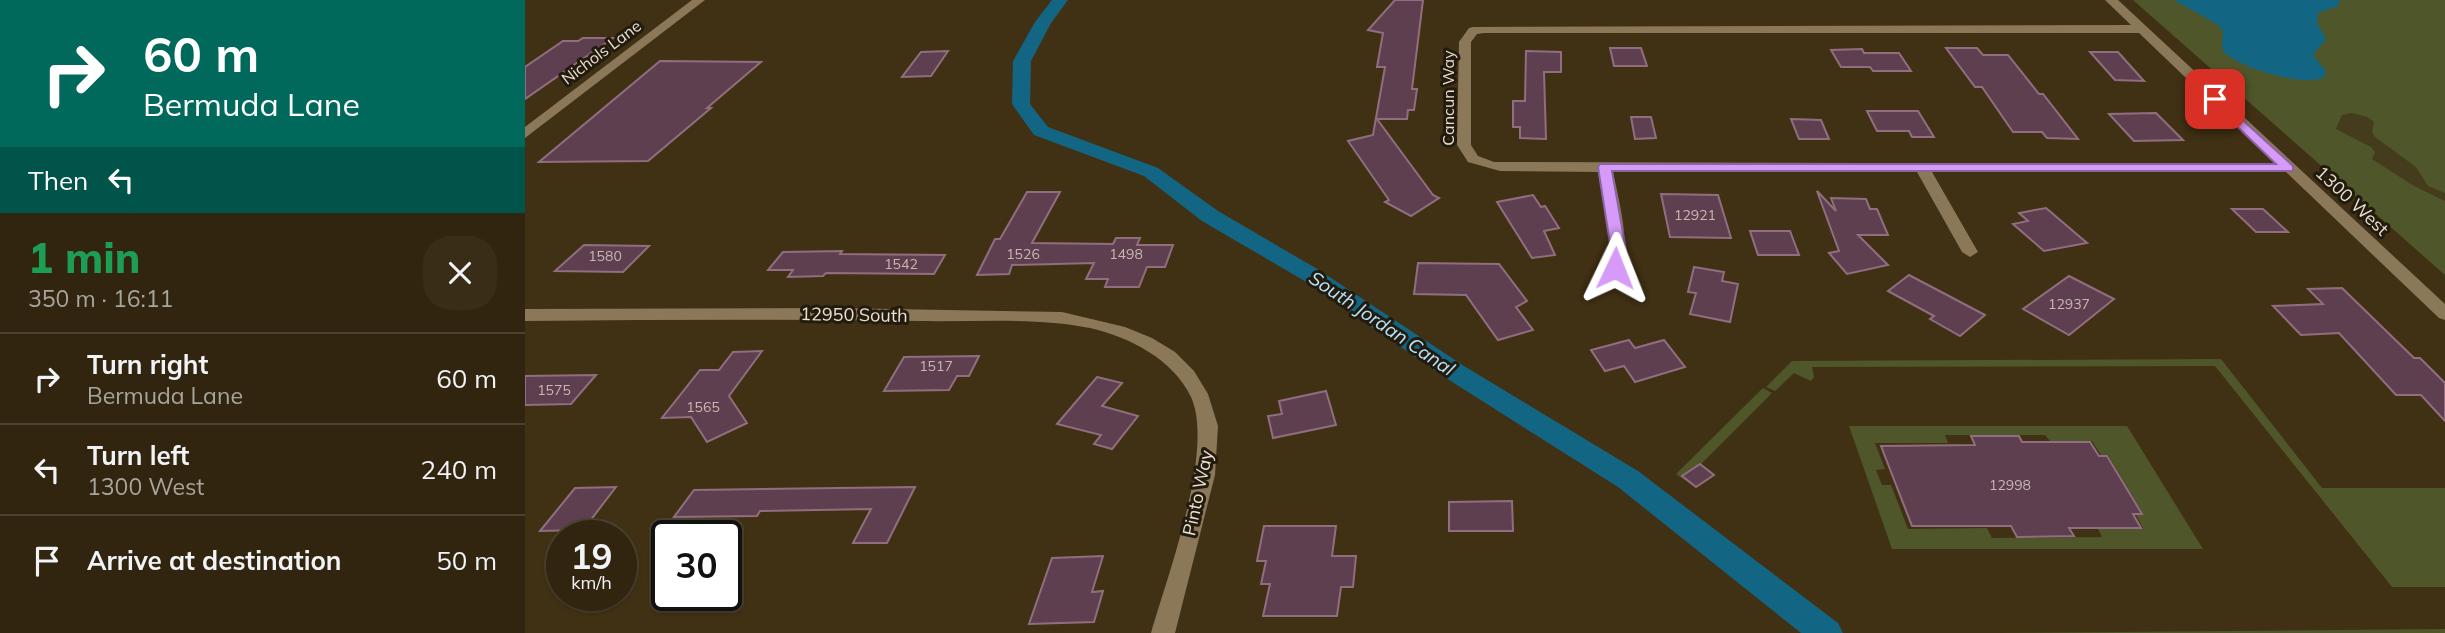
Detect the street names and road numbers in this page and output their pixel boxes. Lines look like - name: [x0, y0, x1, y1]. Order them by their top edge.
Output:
- street label: Nichols Lane: [557, 16, 645, 88]
- street label: Cancun Way: [1438, 50, 1458, 146]
- street label: 1300 West: [2311, 161, 2394, 240]
- street label: 12950 South: [800, 302, 908, 327]
- street label: Pinto Way: [1177, 448, 1218, 538]

